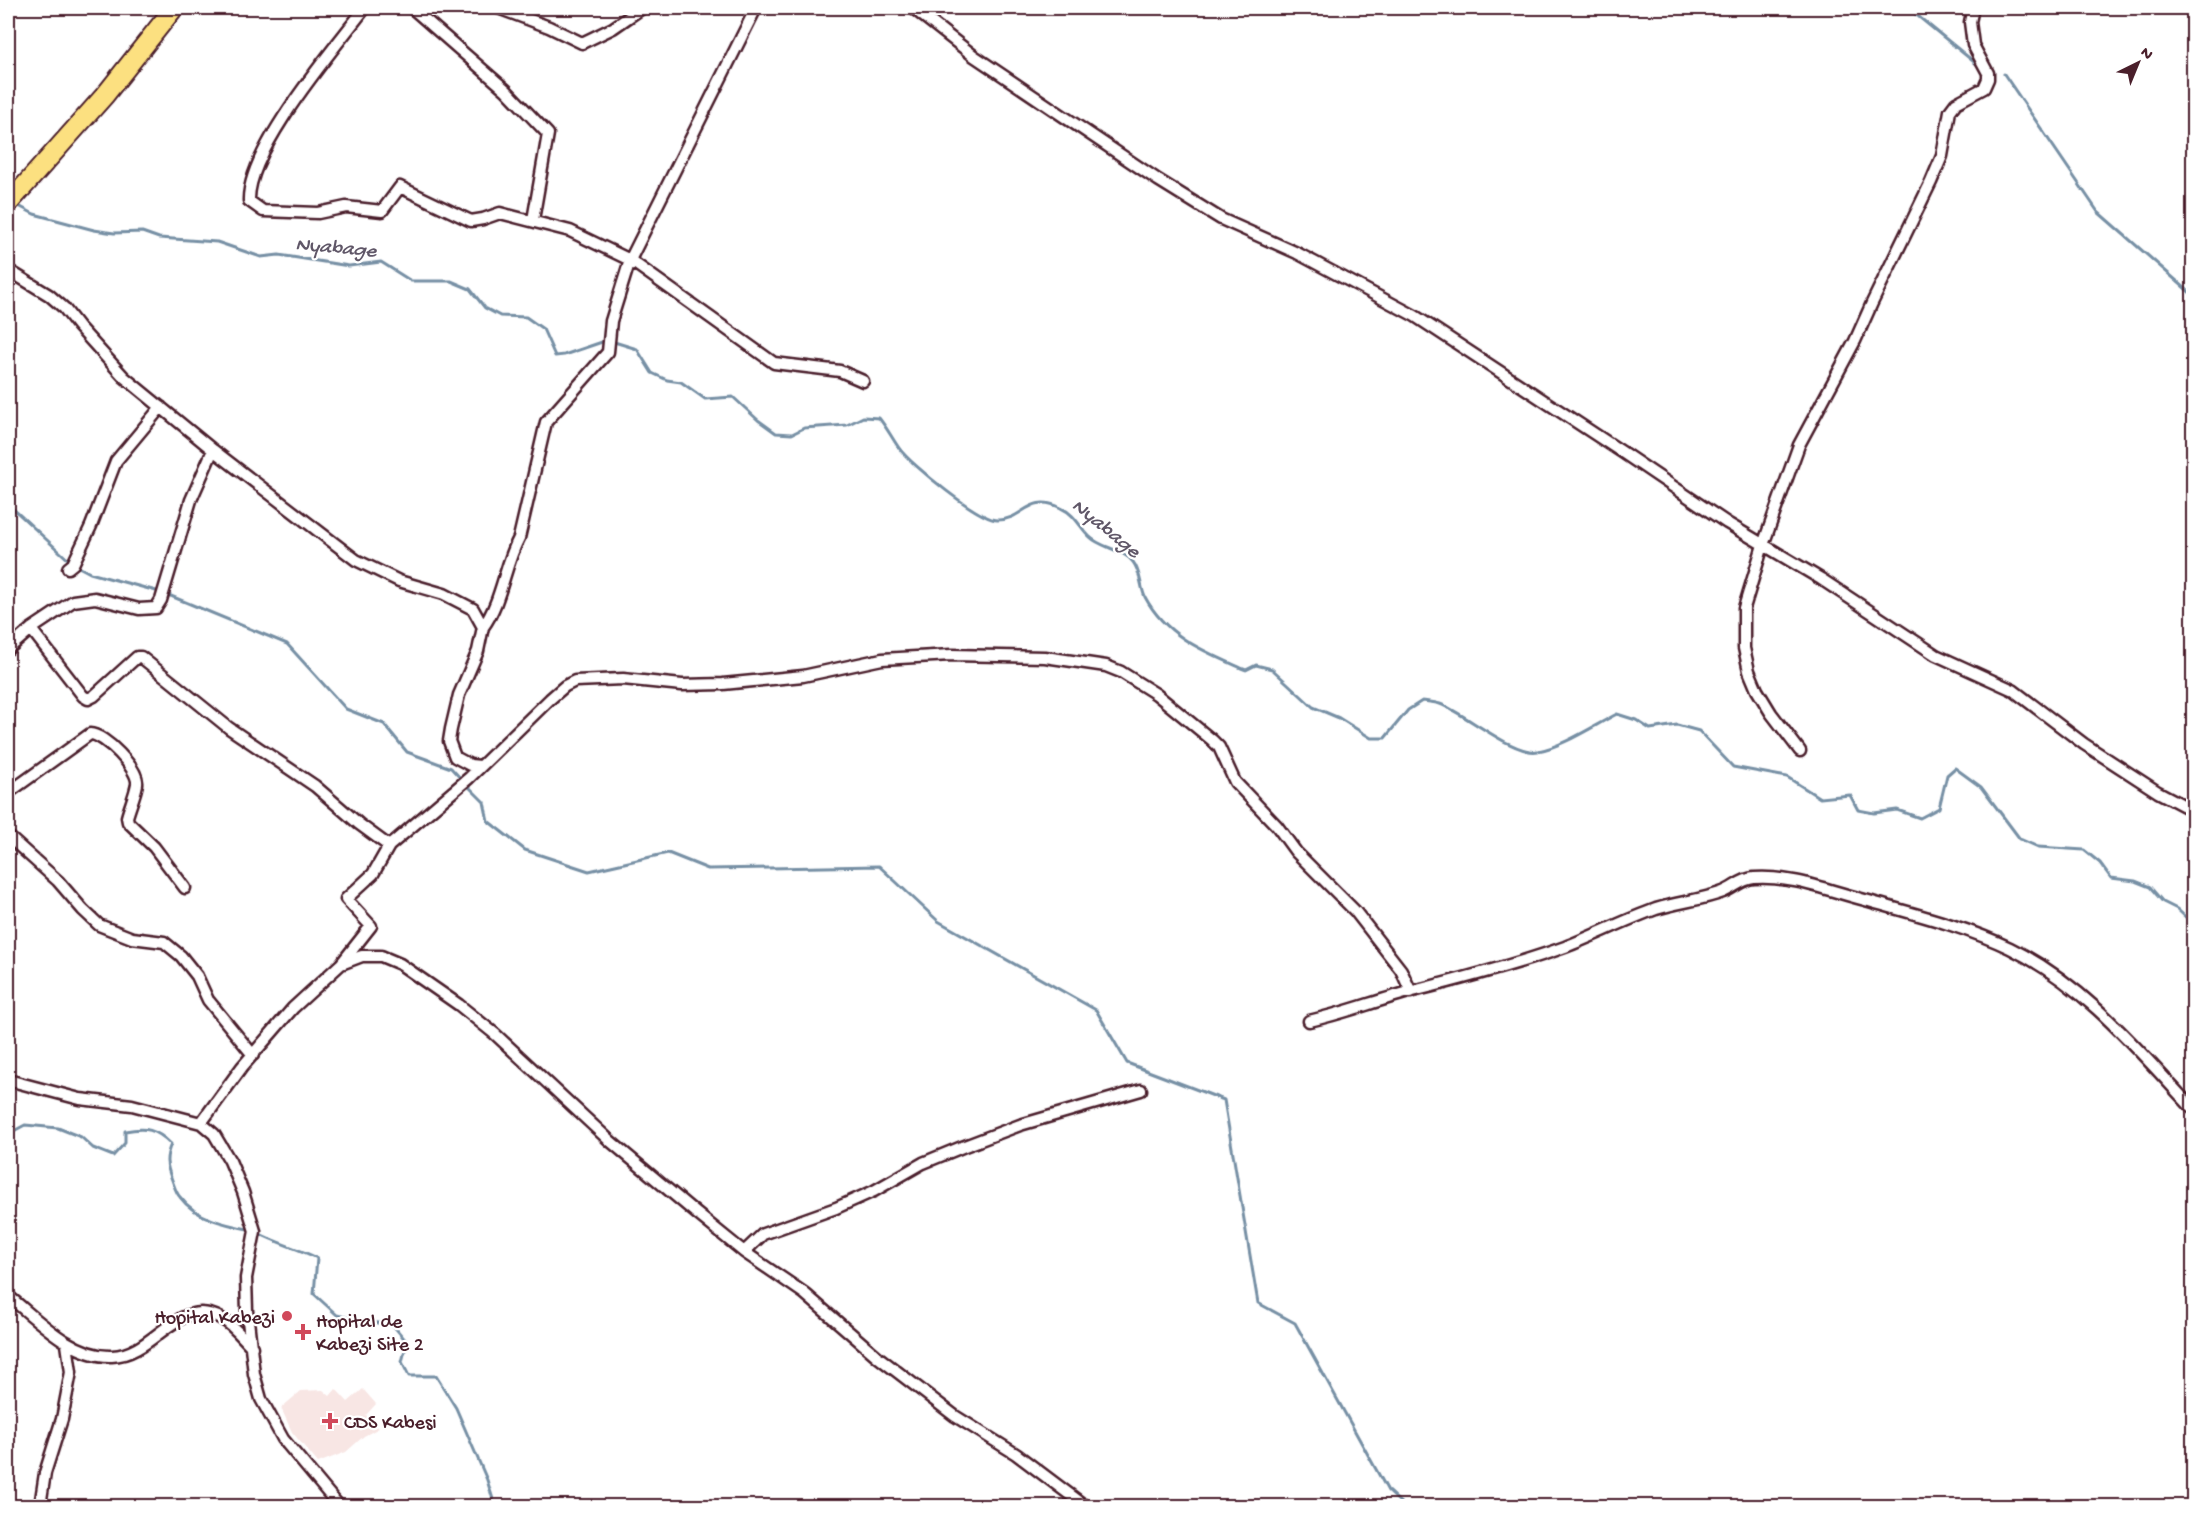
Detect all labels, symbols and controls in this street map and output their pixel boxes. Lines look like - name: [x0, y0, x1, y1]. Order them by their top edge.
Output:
- north arrow: [2108, 33, 2168, 93]
- text: N: [2136, 44, 2157, 65]
- water label: Nyabage: [294, 233, 378, 266]
- water label: Nyabage: [1065, 494, 1145, 566]
- place label: Hopital Kabezi: [154, 1308, 275, 1331]
- marker: Hopital Kabezi: [280, 1309, 294, 1323]
- place label: Hopital de Kabezi Site 2: [316, 1312, 424, 1358]
- marker: Hopital de Kabezi Site 2: [294, 1323, 312, 1341]
- marker: CDS Kabesi: [321, 1412, 339, 1430]
- place label: CDS Kabesi: [344, 1413, 437, 1436]

